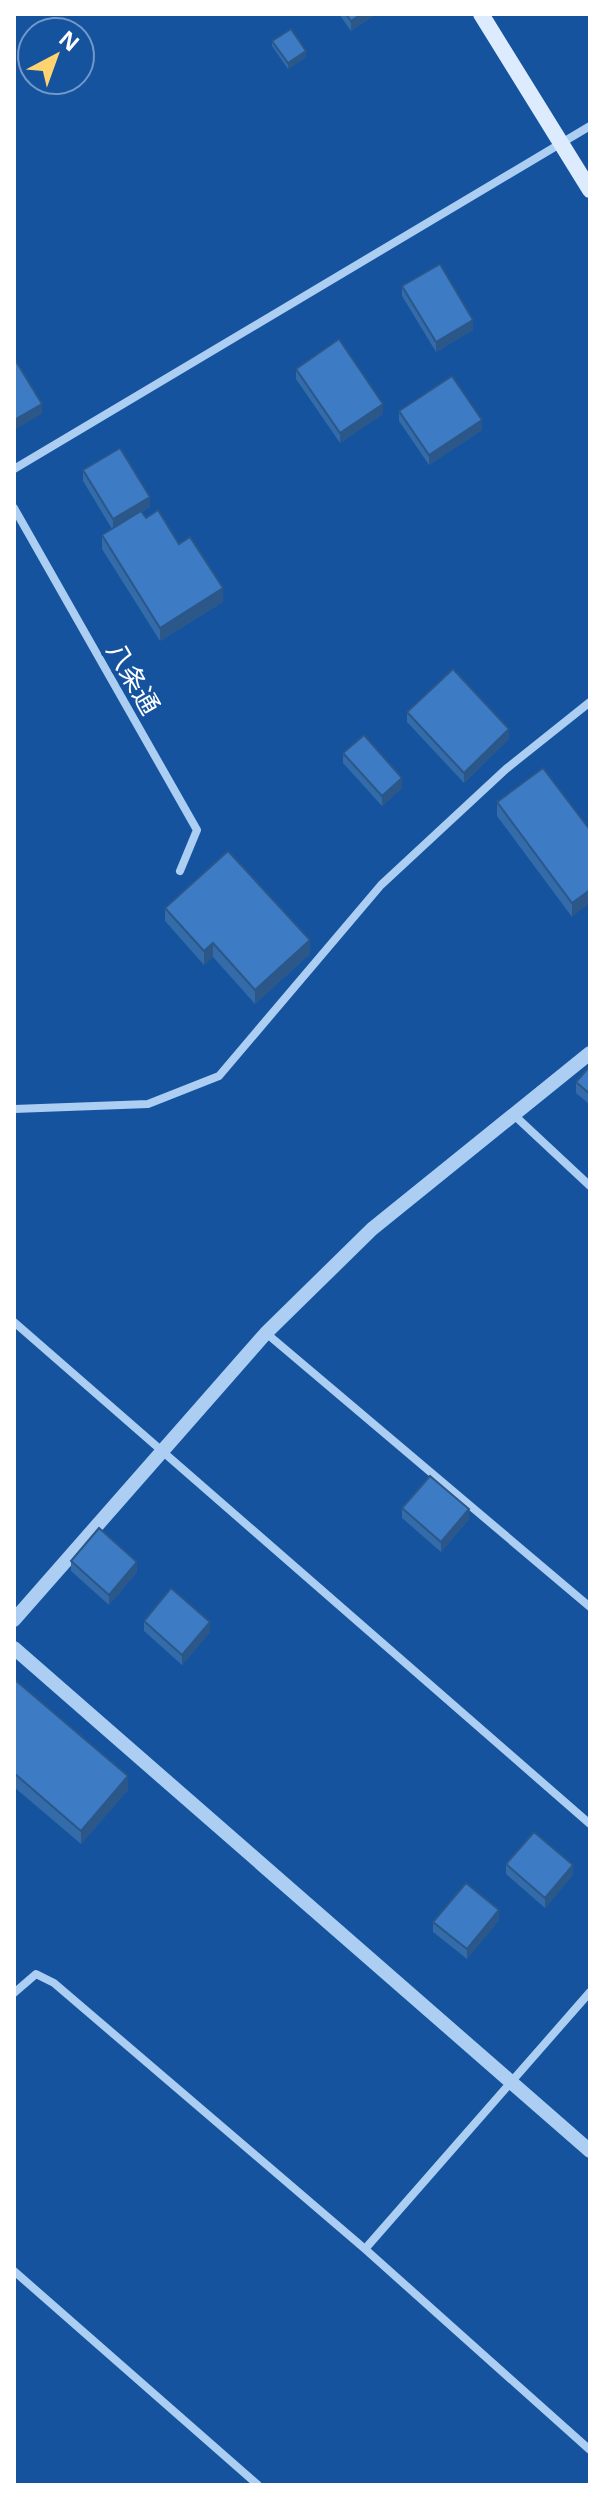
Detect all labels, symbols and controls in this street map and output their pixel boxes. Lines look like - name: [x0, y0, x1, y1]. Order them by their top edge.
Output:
- north arrow: [16, 16, 96, 96]
- text: N: [53, 23, 86, 57]
- street label: 八条通: [99, 635, 169, 721]

